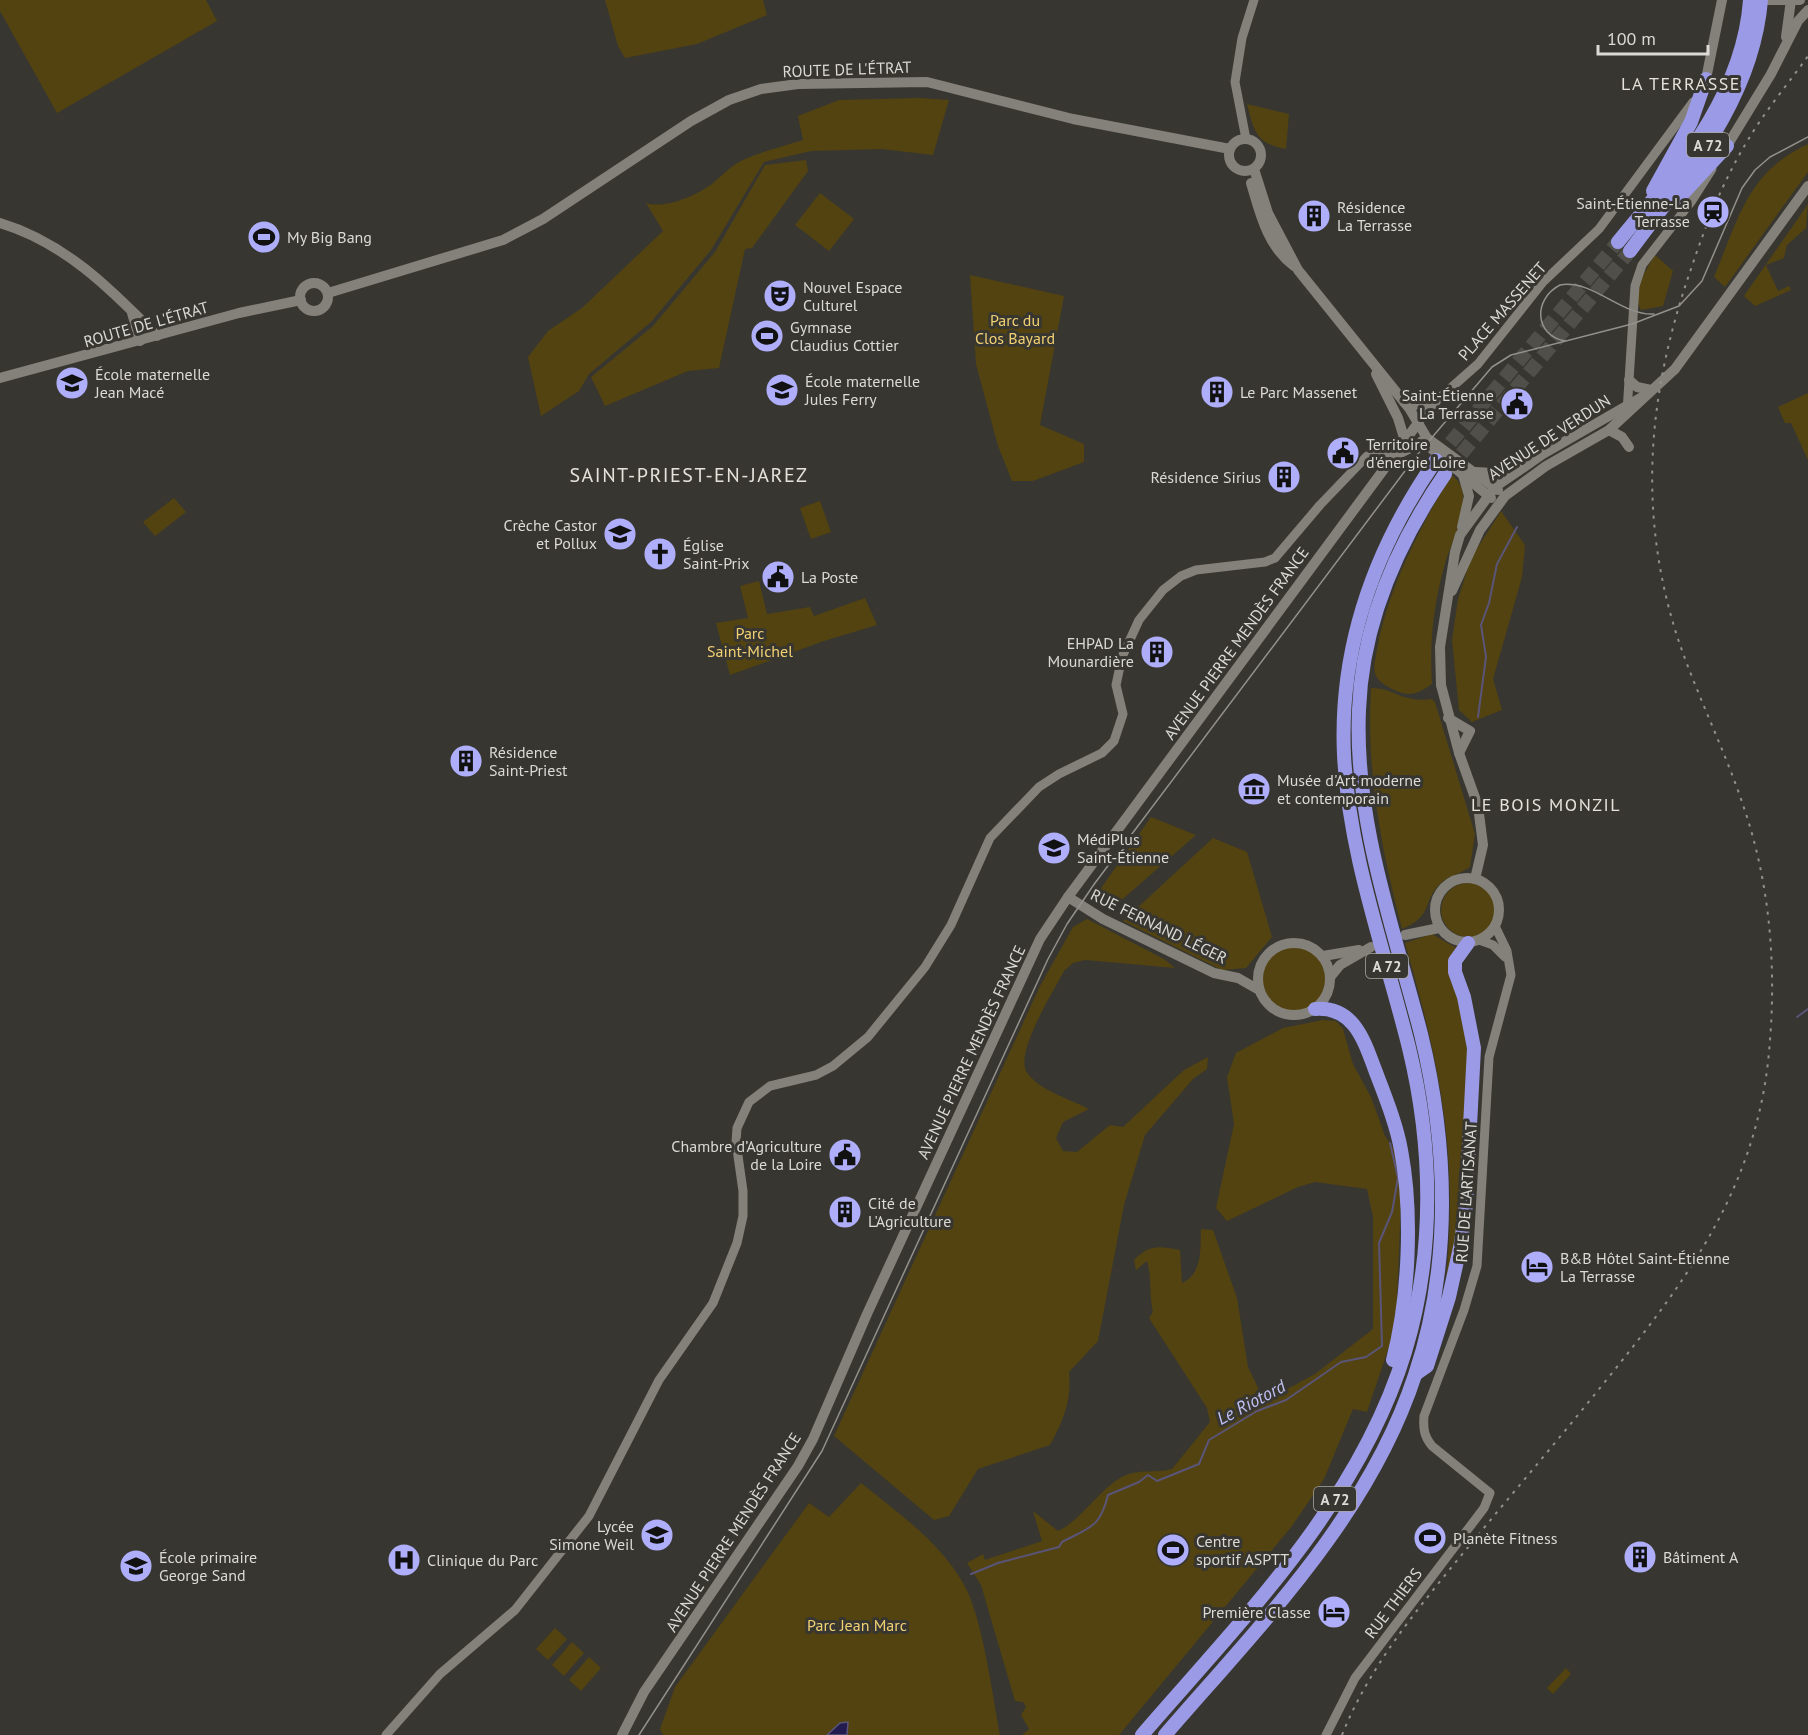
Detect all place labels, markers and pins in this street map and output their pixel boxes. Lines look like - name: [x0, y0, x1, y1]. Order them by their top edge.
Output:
- place label: Saint-Étienne-La Terrasse: [1576, 193, 1690, 231]
- station icon: Saint-Étienne-La Terrasse: [1695, 194, 1731, 230]
- place label: Résidence La Terrasse: [1337, 197, 1412, 235]
- building icon: Résidence La Terrasse: [1296, 198, 1332, 234]
- sports icon: My Big Bang: [246, 219, 282, 255]
- place label: My Big Bang: [287, 227, 372, 247]
- place label: Nouvel Espace Culturel: [803, 277, 902, 315]
- theatre icon: Nouvel Espace Culturel: [762, 278, 798, 314]
- place label: Gymnase Claudius Cottier: [790, 317, 899, 355]
- sports icon: Gymnase Claudius Cottier: [749, 318, 785, 354]
- place label: École maternelle Jean Macé: [94, 364, 210, 402]
- school or university icon: École maternelle Jean Macé: [54, 365, 90, 401]
- place label: École maternelle Jules Ferry: [804, 371, 920, 409]
- school or university icon: École maternelle Jules Ferry: [764, 372, 800, 408]
- building icon: Le Parc Massenet: [1199, 374, 1235, 410]
- place label: Le Parc Massenet: [1240, 382, 1358, 402]
- place label: Saint-Étienne La Terrasse: [1402, 385, 1494, 423]
- public building icon: Saint-Étienne La Terrasse: [1499, 386, 1535, 422]
- place label: Territoire d'énergie Loire: [1366, 434, 1466, 472]
- public building icon: Territoire d'énergie Loire: [1325, 435, 1361, 471]
- building icon: Résidence Sirius: [1266, 459, 1302, 495]
- place label: Résidence Sirius: [1150, 467, 1261, 487]
- place label: Crèche Castor et Pollux: [504, 515, 598, 553]
- school or university icon: Crèche Castor et Pollux: [602, 516, 638, 552]
- place label: Église Saint-Prix: [683, 535, 750, 573]
- church icon: Église Saint-Prix: [642, 536, 678, 572]
- public building icon: La Poste: [760, 559, 796, 595]
- place label: La Poste: [801, 567, 858, 587]
- place label: EHPAD La Mounardière: [1047, 633, 1134, 671]
- building icon: EHPAD La Mounardière: [1139, 634, 1175, 670]
- place label: Résidence Saint-Priest: [489, 742, 568, 780]
- building icon: Résidence Saint-Priest: [448, 743, 484, 779]
- place label: Musée d'Art moderne et contemporain: [1277, 770, 1421, 808]
- museum icon: Musée d'Art moderne et contemporain: [1236, 771, 1272, 807]
- place label: MédiPlus Saint-Étienne: [1077, 829, 1169, 867]
- school or university icon: MédiPlus Saint-Étienne: [1036, 830, 1072, 866]
- place label: Chambre d’Agriculture de la Loire: [671, 1136, 822, 1174]
- public building icon: Chambre d’Agriculture de la Loire: [827, 1137, 863, 1173]
- place label: Cité de L'Agriculture: [868, 1193, 951, 1231]
- building icon: Cité de L'Agriculture: [827, 1194, 863, 1230]
- place label: B&B Hôtel Saint-Étienne La Terrasse: [1560, 1248, 1730, 1286]
- hotel icon: B&B Hôtel Saint-Étienne La Terrasse: [1519, 1249, 1555, 1285]
- place label: Lycée Simone Weil: [549, 1516, 634, 1554]
- school or university icon: Lycée Simone Weil: [639, 1517, 675, 1553]
- sports icon: Planète Fitness: [1412, 1520, 1448, 1556]
- place label: Planète Fitness: [1453, 1528, 1558, 1548]
- place label: Centre sportif ASPTT: [1196, 1531, 1289, 1569]
- sports icon: Centre sportif ASPTT: [1155, 1532, 1191, 1568]
- building icon: Bâtiment A: [1622, 1539, 1658, 1575]
- hospital icon: Clinique du Parc: [386, 1542, 422, 1578]
- place label: École primaire George Sand: [159, 1547, 257, 1585]
- place label: Bâtiment A: [1663, 1547, 1739, 1567]
- school or university icon: École primaire George Sand: [118, 1548, 154, 1584]
- place label: Clinique du Parc: [427, 1550, 538, 1570]
- hotel icon: Première Classe: [1316, 1594, 1352, 1630]
- place label: Première Classe: [1202, 1602, 1311, 1622]

